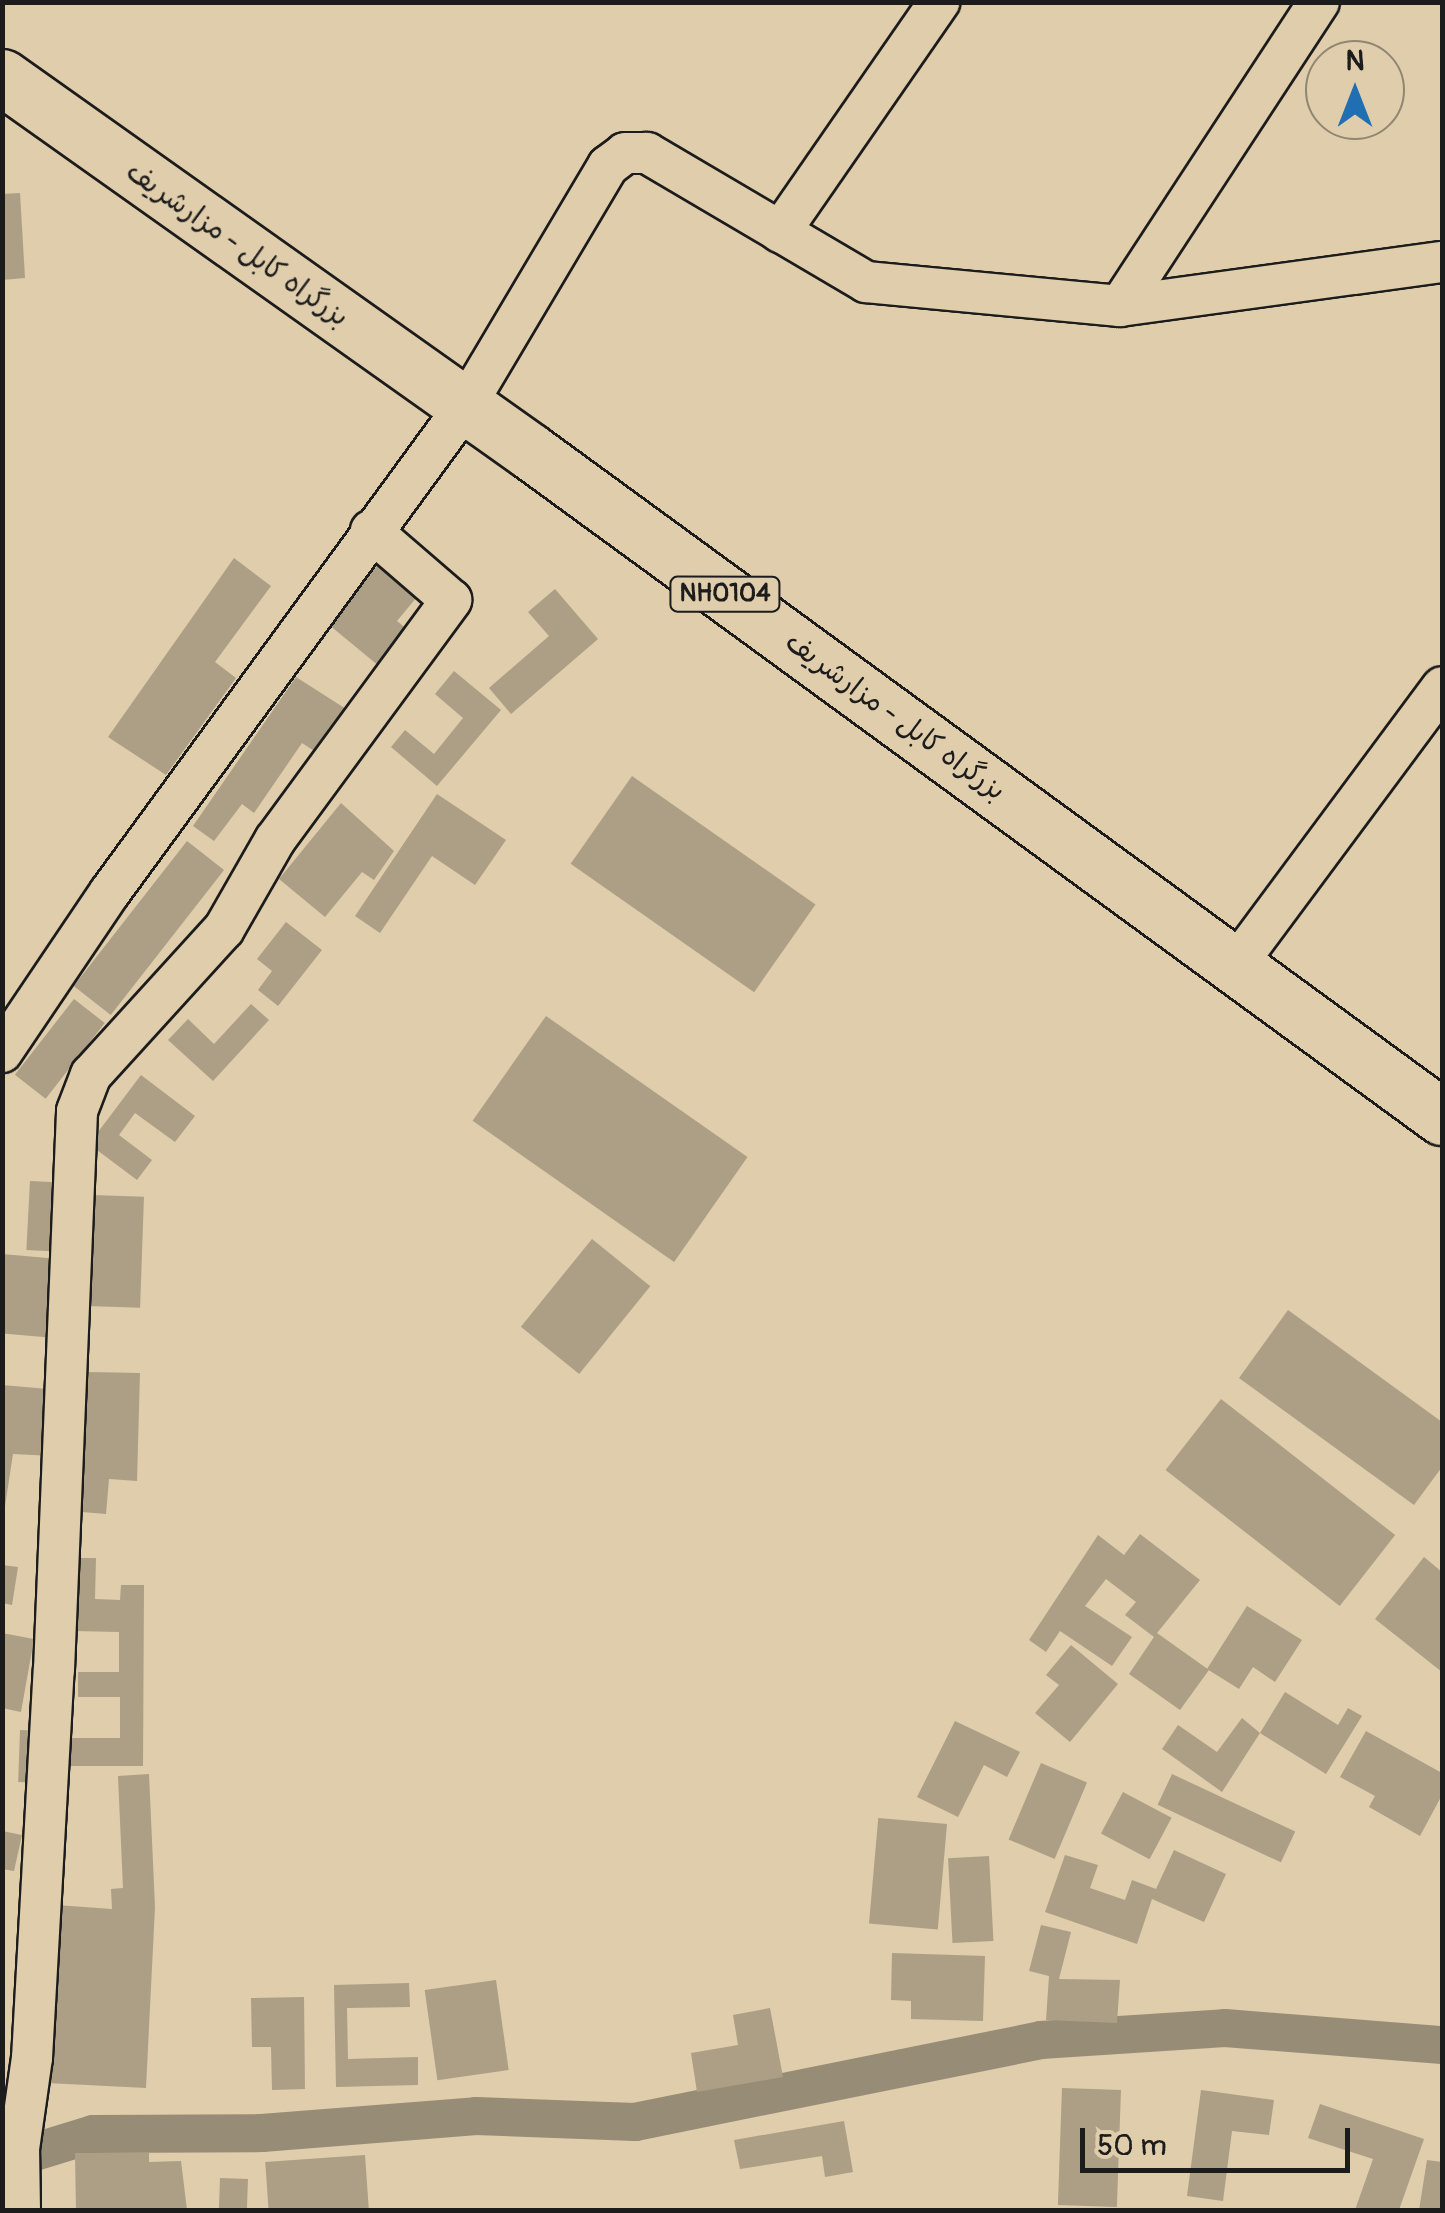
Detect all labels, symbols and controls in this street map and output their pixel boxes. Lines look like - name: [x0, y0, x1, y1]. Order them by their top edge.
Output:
- north arrow: [1305, 40, 1405, 140]
- text: N: [1346, 44, 1364, 79]
- street label: بزرگراه کابل - مزارشریف: [119, 155, 355, 335]
- road number: NH0104: [668, 574, 782, 614]
- street label: بزرگراه کابل - مزارشریف: [778, 626, 1012, 808]
- scale bar: [1085, 2108, 1355, 2170]
- text: 50 m: [1097, 2127, 1167, 2164]

